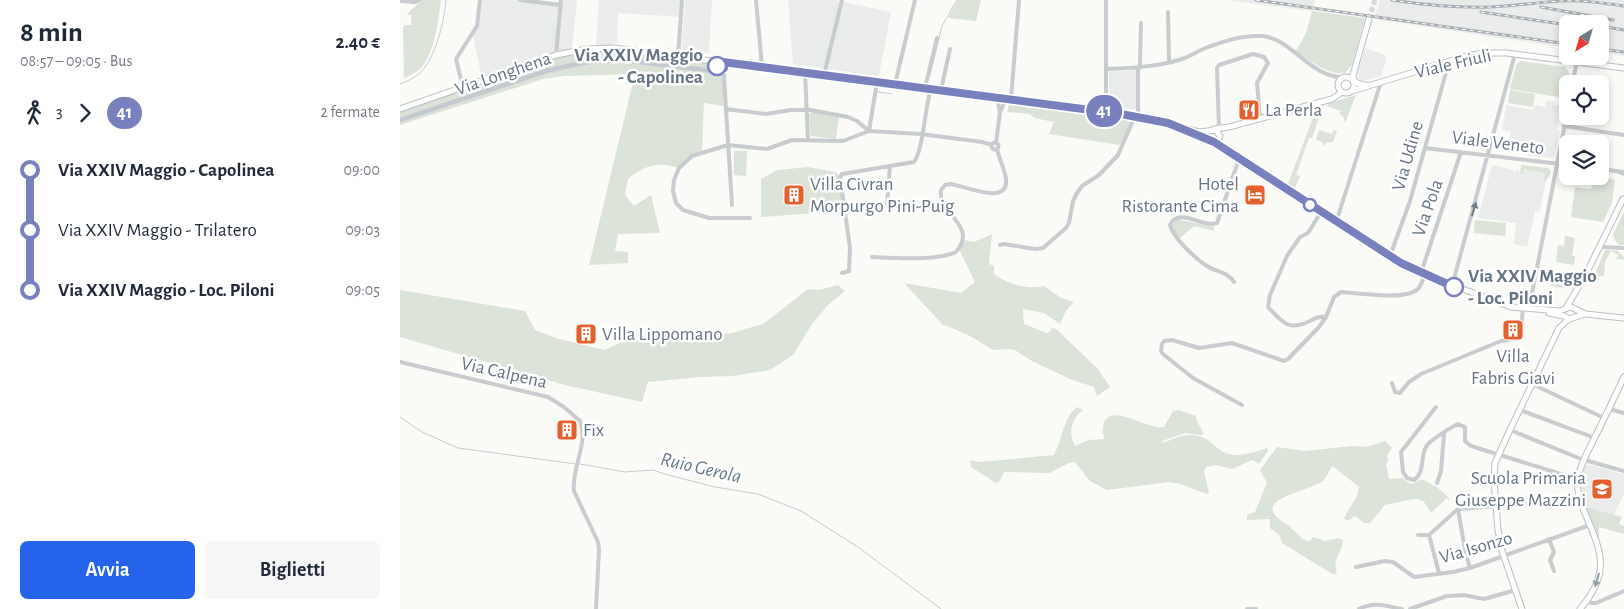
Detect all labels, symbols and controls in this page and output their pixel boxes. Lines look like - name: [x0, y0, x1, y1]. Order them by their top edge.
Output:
- north arrow: [1559, 15, 1609, 65]
- map controls: [1559, 15, 1609, 185]
- text: 8 min: [20, 19, 83, 47]
- text: 2.40 €: [336, 33, 380, 52]
- place label: Via XXIV Maggio - Capolinea: [574, 46, 703, 87]
- street label: Viale Friuli: [1413, 46, 1493, 82]
- street label: Via Longhena: [452, 49, 554, 99]
- text: 08:57 – 09:05 · Bus: [20, 53, 132, 69]
- marker: Via XXIV Maggio - Capolinea: [707, 56, 727, 76]
- button: locate: [1559, 75, 1609, 125]
- line badge: 41: [1082, 95, 1126, 127]
- restaurant icon: La Perla: [1237, 98, 1261, 122]
- icon: walk: [20, 99, 48, 127]
- icon: forward: [71, 99, 99, 127]
- place label: La Perla: [1265, 101, 1323, 120]
- text: 41: [1096, 102, 1112, 120]
- text: 3: [56, 104, 63, 120]
- text: 41: [117, 104, 132, 122]
- text: 2 fermate: [321, 104, 380, 120]
- street label: Via Udine: [1389, 119, 1427, 193]
- street label: Viale Veneto: [1451, 128, 1545, 158]
- button: layers: [1559, 135, 1609, 185]
- text: Via XXIV Maggio - Capolinea: [58, 161, 275, 180]
- text: 09:00: [343, 162, 380, 178]
- place label: Villa Civran Morpurgo Pini-Puig: [810, 175, 955, 216]
- place label: Hotel Ristorante Cima: [1121, 175, 1239, 216]
- street label: Via Pola: [1409, 177, 1447, 239]
- building icon: Villa Civran Morpurgo Pini-Puig: [782, 183, 806, 207]
- hotel icon: Hotel Ristorante Cima: [1243, 183, 1267, 207]
- unlabelled marker: [1303, 198, 1317, 212]
- one-way arrow: [1470, 202, 1478, 217]
- text: Via XXIV Maggio - Trilatero: [58, 221, 257, 240]
- text: 09:03: [345, 222, 380, 238]
- place label: Via XXIV Maggio - Loc. Piloni: [1468, 267, 1597, 308]
- marker: Via XXIV Maggio - Loc. Piloni: [1444, 277, 1464, 297]
- text: Via XXIV Maggio - Loc. Piloni: [58, 281, 275, 300]
- text: 09:05: [345, 282, 380, 298]
- building icon: Villa Fabris Giavi: [1501, 318, 1525, 342]
- building icon: Villa Lippomano: [574, 322, 598, 346]
- place label: Villa Lippomano: [602, 325, 723, 344]
- place label: Villa Fabris Giavi: [1471, 347, 1555, 388]
- street label: Via Calpena: [459, 354, 549, 392]
- building icon: Fix: [555, 418, 579, 442]
- place label: Fix: [583, 421, 604, 440]
- water label: Ruio Gerola: [659, 449, 743, 487]
- place label: Scuola Primaria Giuseppe Mazzini: [1455, 469, 1586, 510]
- school or university icon: Scuola Primaria Giuseppe Mazzini: [1590, 477, 1614, 501]
- street label: Via Isonzo: [1437, 529, 1515, 567]
- button: Avvia: [20, 541, 195, 599]
- button: Biglietti: [205, 541, 380, 599]
- one-way arrow: [1593, 573, 1601, 588]

